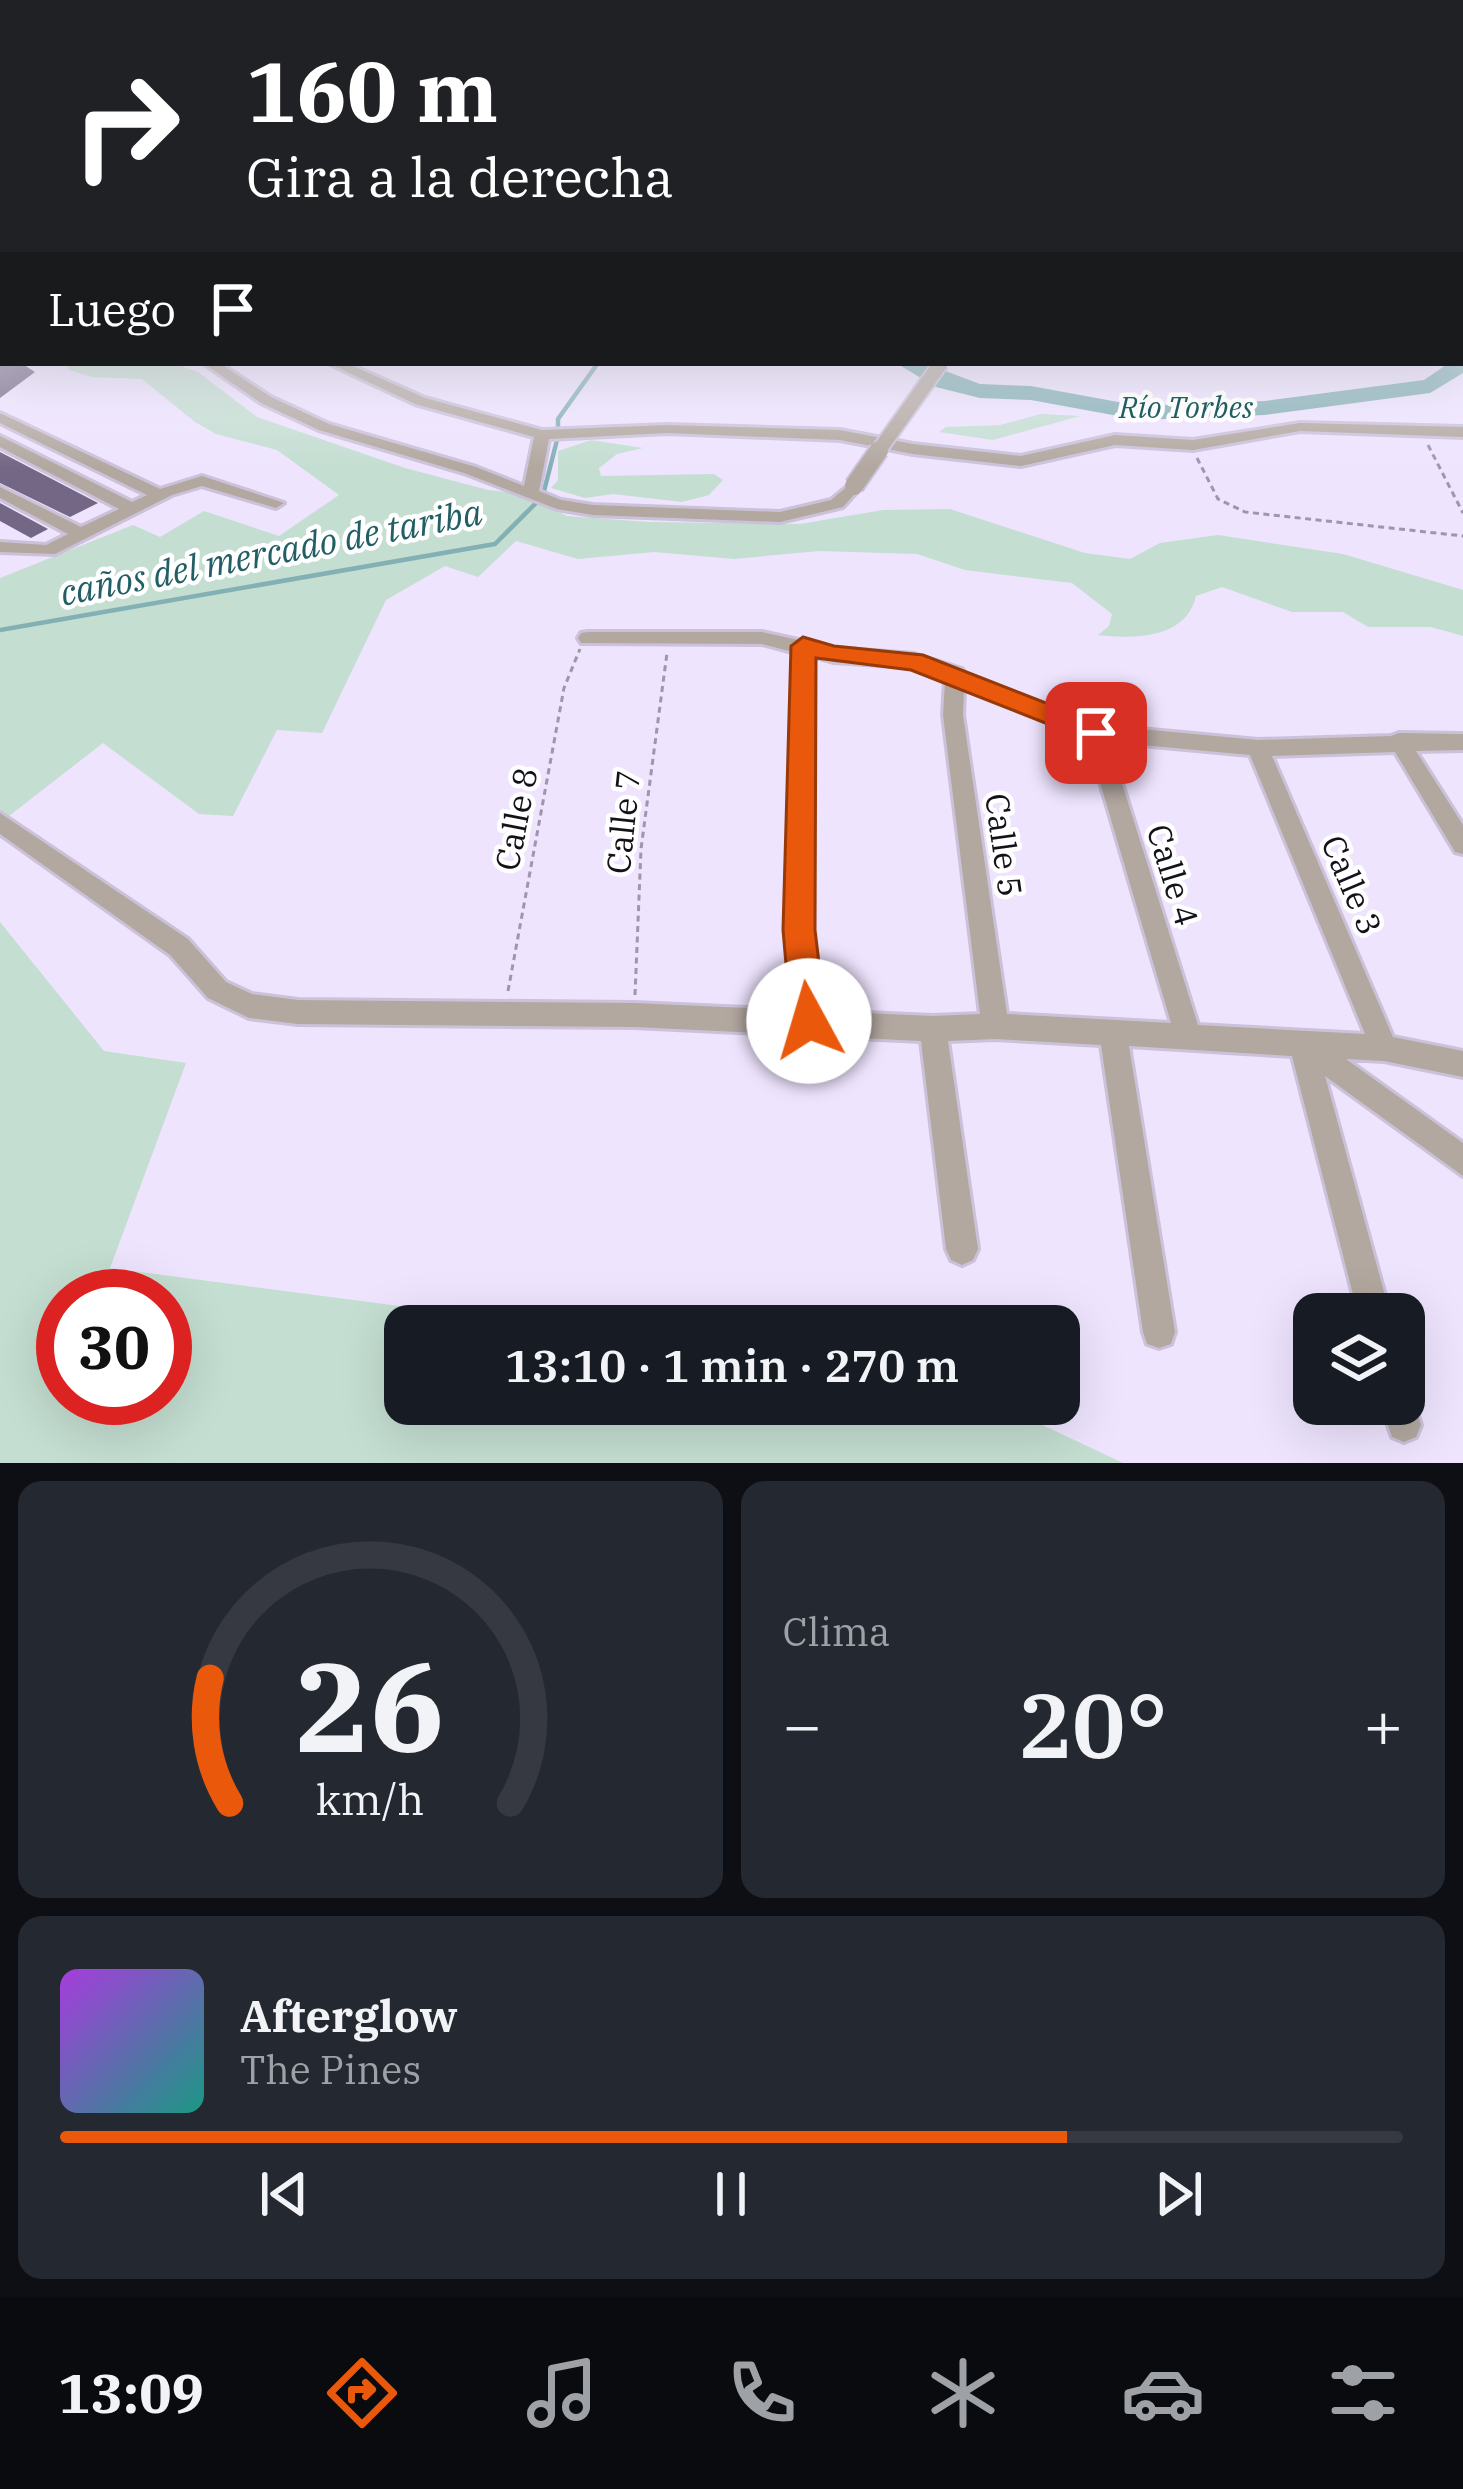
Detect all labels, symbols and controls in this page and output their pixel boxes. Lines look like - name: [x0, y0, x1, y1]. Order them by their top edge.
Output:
- text: 160 m: [246, 36, 498, 145]
- icon: right: [48, 48, 204, 204]
- text: Gira a la derecha: [246, 142, 674, 212]
- icon: arrive: [200, 276, 266, 342]
- text: Luego: [48, 280, 176, 338]
- water label: Río Torbes: [1118, 387, 1253, 426]
- water label: caños del mercado de tariba: [56, 487, 486, 615]
- pin: [1045, 682, 1147, 784]
- icon: arrive: [1063, 700, 1129, 766]
- street label: Calle 8: [484, 764, 547, 874]
- street label: Calle 7: [596, 768, 649, 876]
- street label: Calle 5: [976, 790, 1033, 899]
- street label: Calle 4: [1138, 819, 1209, 931]
- street label: Calle 3: [1312, 829, 1393, 941]
- position arrow: [746, 958, 872, 1084]
- speed limit sign: 30: [36, 1269, 192, 1425]
- map controls: [1293, 1293, 1425, 1425]
- button: layers: [1293, 1293, 1425, 1425]
- text: 13:10 · 1 min · 270 m: [505, 1336, 959, 1394]
- text: Clima: [783, 1606, 890, 1657]
- text: 26: [295, 1624, 445, 1786]
- text: 20°: [1018, 1666, 1168, 1783]
- text: −: [783, 1681, 822, 1767]
- text: +: [1363, 1681, 1403, 1767]
- text: km/h: [316, 1770, 424, 1826]
- text: Afterglow: [240, 1986, 458, 2044]
- text: The Pines: [240, 2044, 421, 2095]
- icon: previous: [251, 2161, 317, 2227]
- icon: pause: [698, 2161, 764, 2227]
- icon: next: [1146, 2161, 1212, 2227]
- icon: directions: [320, 2351, 404, 2435]
- icon: music: [520, 2351, 604, 2435]
- icon: phone: [720, 2351, 804, 2435]
- icon: climate: [921, 2351, 1005, 2435]
- icon: car: [1121, 2351, 1205, 2435]
- icon: filters: [1321, 2351, 1405, 2435]
- text: 13:09: [58, 2358, 204, 2428]

